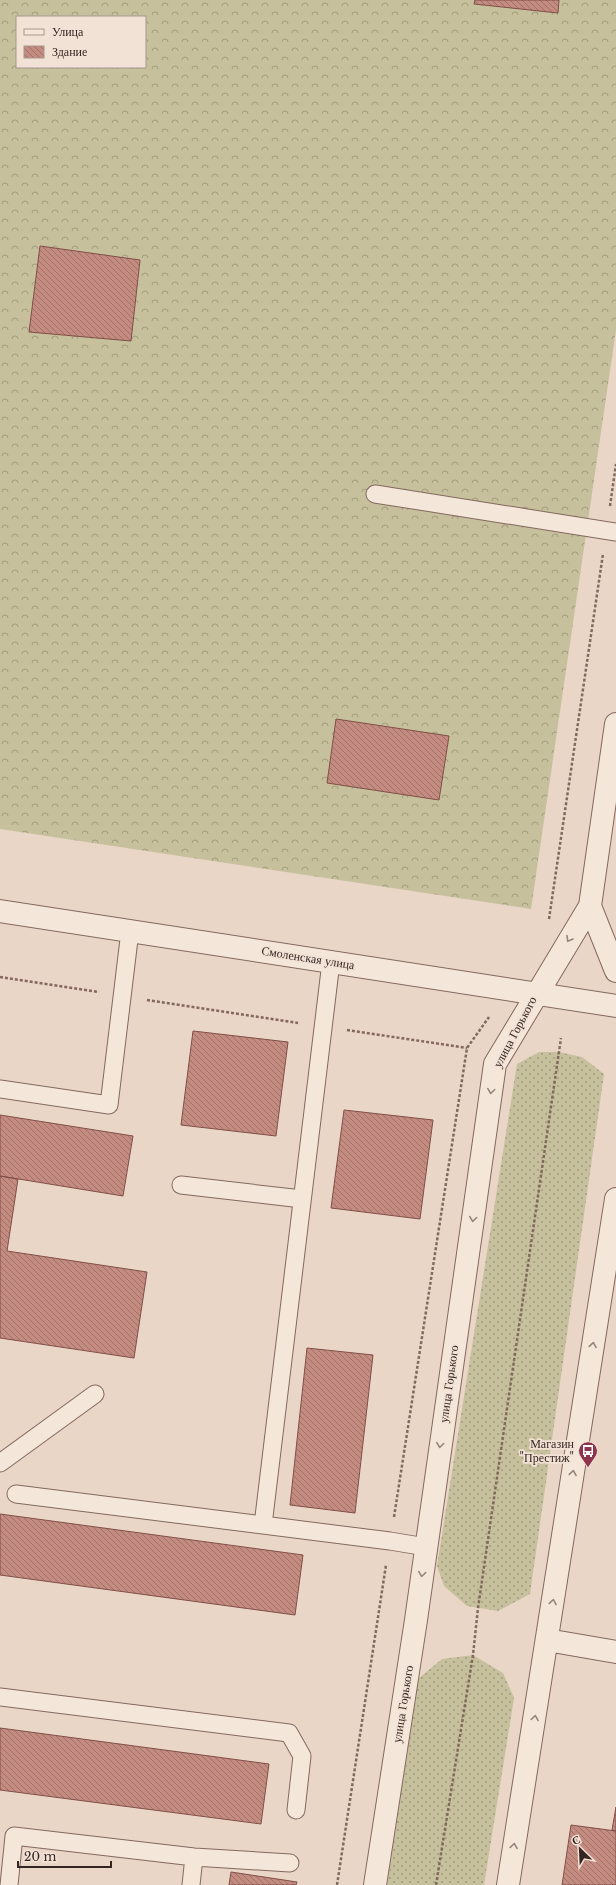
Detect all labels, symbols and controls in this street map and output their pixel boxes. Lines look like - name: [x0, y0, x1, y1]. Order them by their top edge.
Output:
- legend: [16, 16, 146, 68]
- text: Улица: [52, 24, 84, 39]
- text: Здание: [52, 44, 87, 59]
- one-way arrow: [567, 935, 574, 942]
- street label: Смоленская улица: [260, 943, 356, 972]
- street label: улица Горького: [490, 994, 540, 1070]
- one-way arrow: [487, 1088, 496, 1094]
- one-way arrow: [469, 1216, 478, 1222]
- one-way arrow: [588, 1342, 597, 1348]
- street label: улица Горького: [436, 1344, 461, 1424]
- place label: Магазин "Престиж": [520, 1436, 575, 1465]
- bus stop icon: Магазин "Престиж": [577, 1440, 599, 1468]
- one-way arrow: [436, 1442, 445, 1448]
- one-way arrow: [568, 1470, 577, 1477]
- one-way arrow: [418, 1571, 427, 1577]
- one-way arrow: [548, 1599, 557, 1605]
- street label: улица Горького: [389, 1664, 416, 1744]
- one-way arrow: [530, 1715, 539, 1721]
- north arrow: [560, 1829, 600, 1869]
- text: С: [569, 1832, 582, 1848]
- scale bar: [18, 1843, 111, 1869]
- one-way arrow: [509, 1843, 518, 1850]
- text: 20 m: [24, 1849, 56, 1864]

